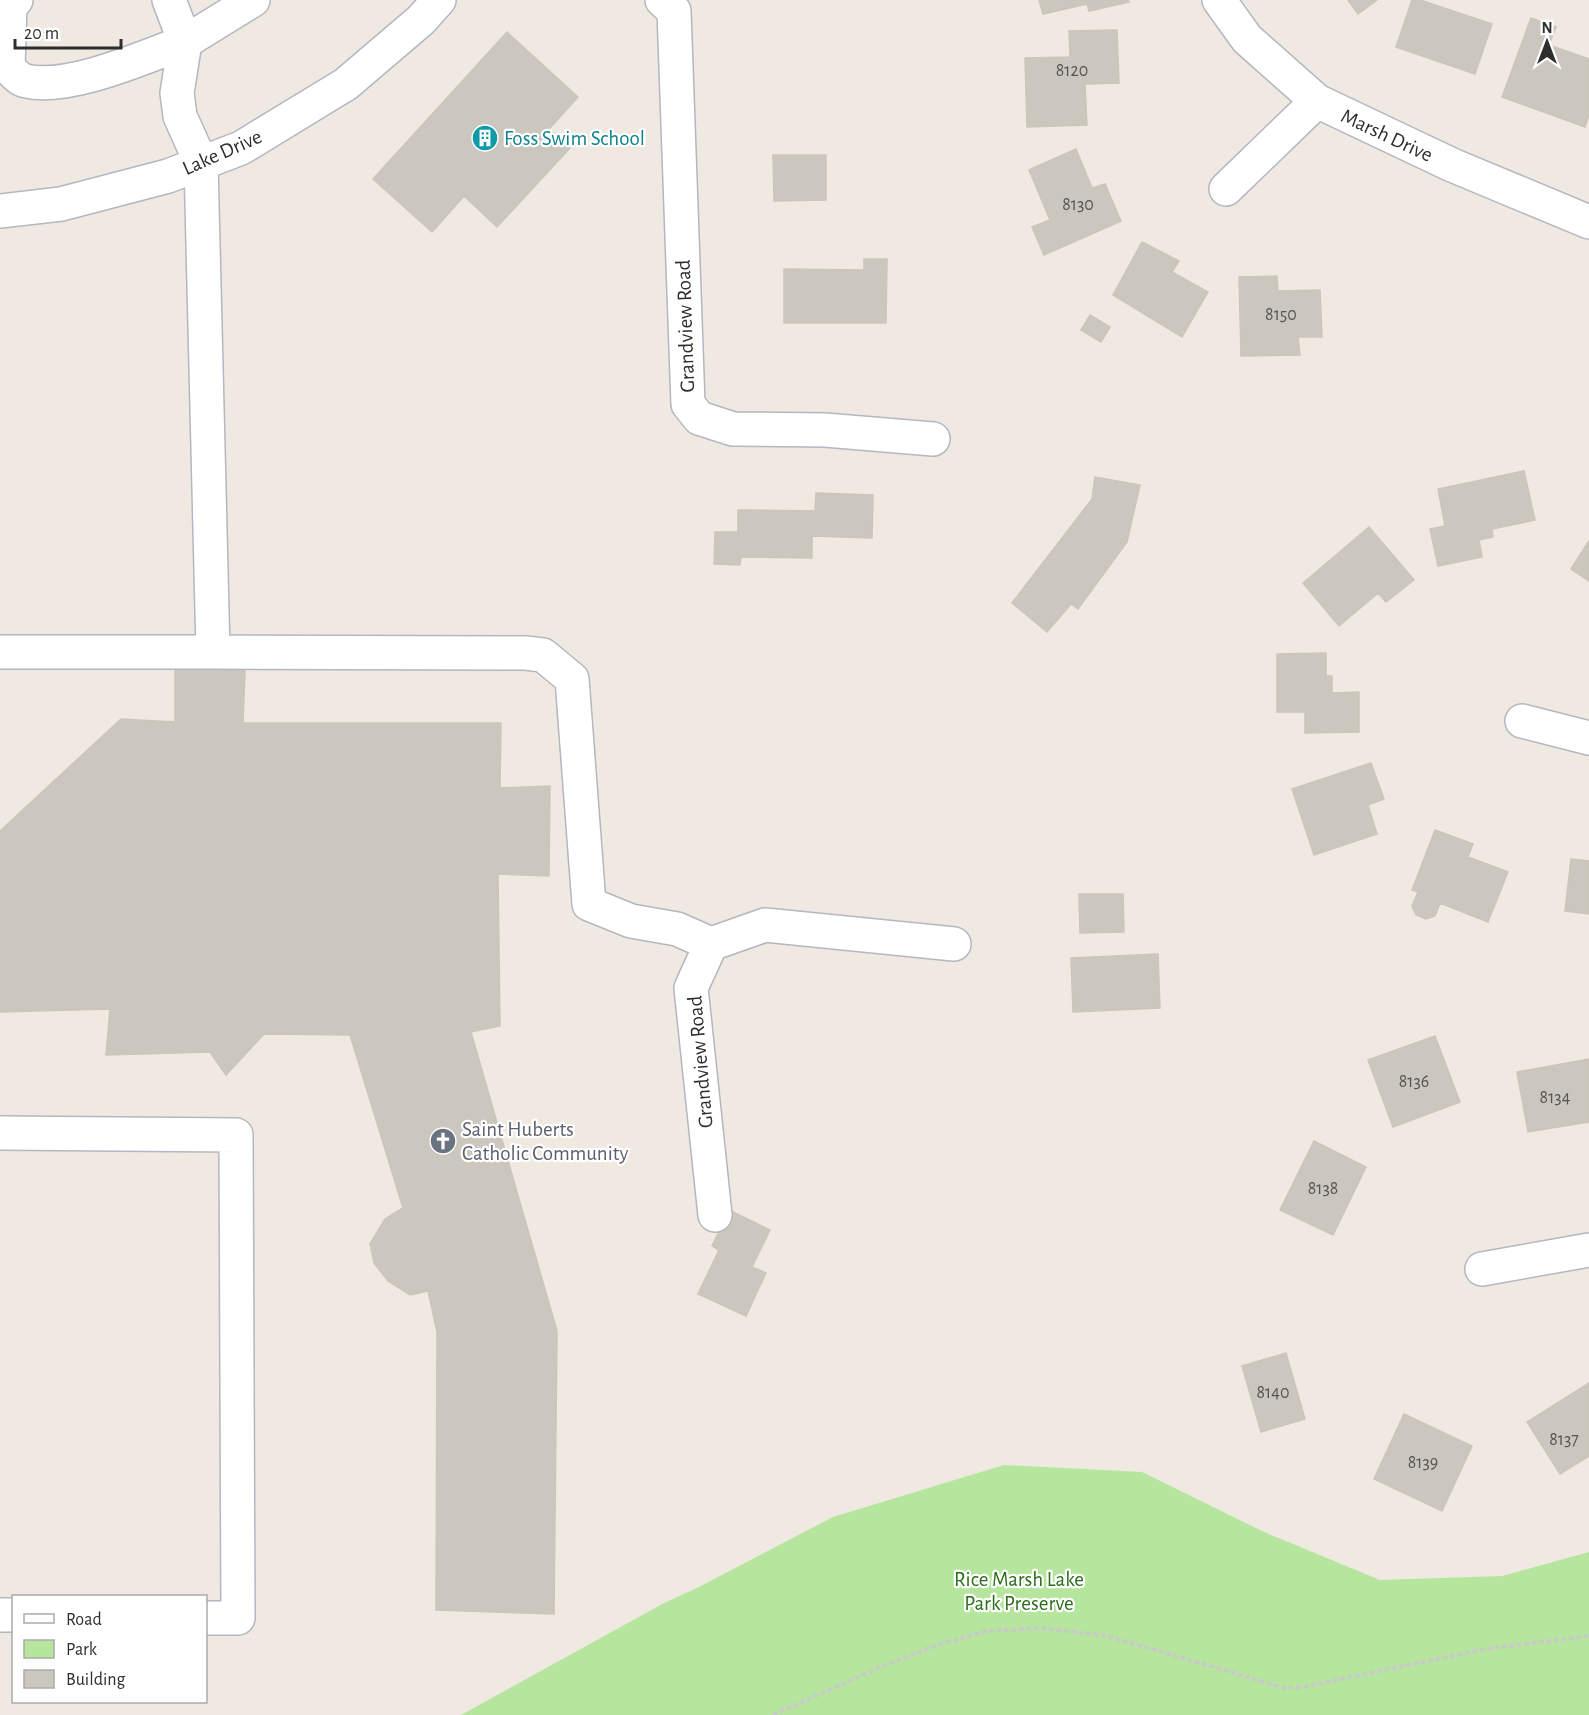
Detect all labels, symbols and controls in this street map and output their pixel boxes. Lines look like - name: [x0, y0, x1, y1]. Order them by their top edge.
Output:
- scale bar: [15, 12, 122, 50]
- north arrow: [1517, 12, 1577, 72]
- text: N: [1541, 20, 1553, 36]
- text: 20 m: [24, 25, 59, 43]
- house number: 8120: [1056, 62, 1088, 80]
- street label: Marsh Drive: [1338, 105, 1436, 166]
- building icon: Foss Swim School: [470, 123, 500, 153]
- street label: Lake Drive: [179, 126, 265, 179]
- place label: Foss Swim School: [504, 128, 645, 149]
- house number: 8130: [1062, 196, 1094, 214]
- street label: Grandview Road: [673, 259, 698, 393]
- house number: 8150: [1265, 306, 1297, 324]
- street label: Grandview Road: [684, 995, 717, 1129]
- house number: 8136: [1399, 1073, 1429, 1091]
- house number: 8134: [1540, 1089, 1571, 1107]
- place label: Saint Huberts Catholic Community: [462, 1119, 628, 1164]
- church icon: Saint Huberts Catholic Community: [428, 1126, 458, 1156]
- house number: 8138: [1308, 1180, 1338, 1198]
- house number: 8140: [1257, 1384, 1289, 1402]
- house number: 8137: [1549, 1431, 1579, 1449]
- house number: 8139: [1408, 1454, 1438, 1472]
- park label: Rice Marsh Lake Park Preserve: [954, 1569, 1084, 1614]
- legend: [12, 1595, 207, 1703]
- text: Road: [66, 1611, 102, 1629]
- text: Park: [66, 1641, 98, 1659]
- text: Building: [66, 1671, 126, 1689]

